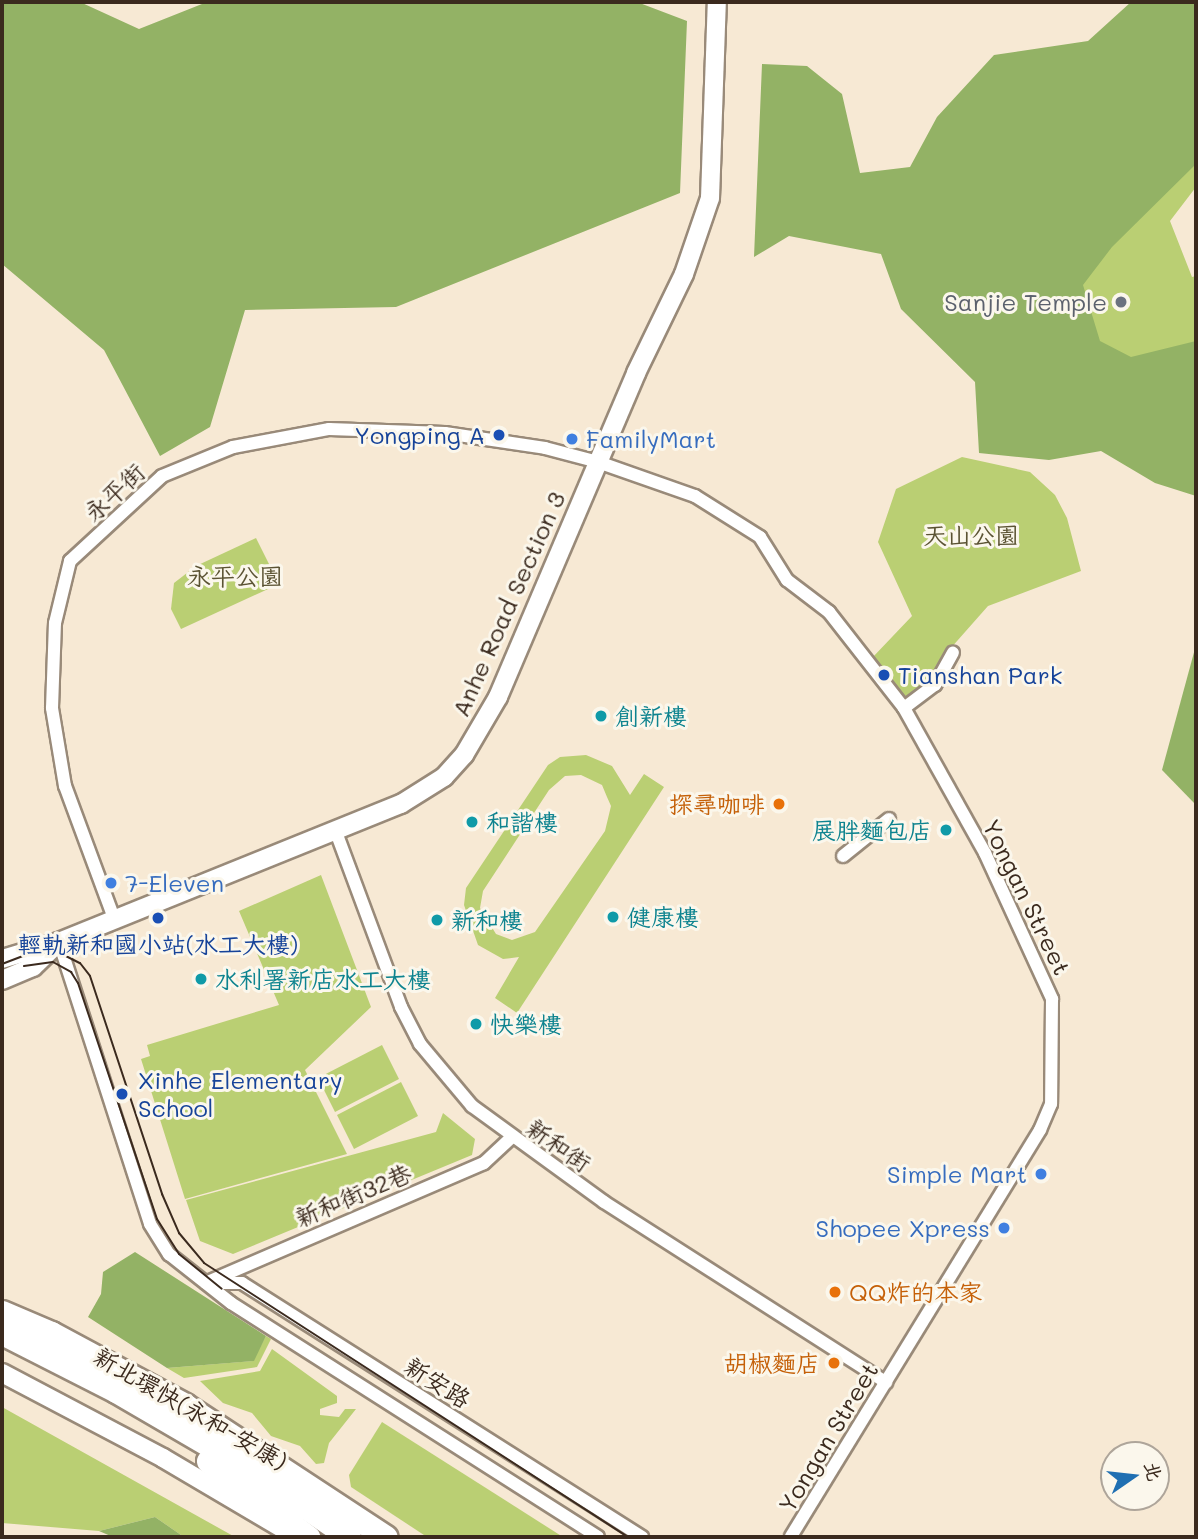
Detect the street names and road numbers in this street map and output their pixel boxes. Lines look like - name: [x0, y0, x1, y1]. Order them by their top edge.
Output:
- street label: 永平街: [78, 457, 150, 527]
- street label: Anhe Road Section 3: [445, 487, 571, 721]
- street label: Yongan Street: [977, 815, 1077, 979]
- street label: 新和街: [521, 1113, 597, 1177]
- street label: 新和街32巷: [291, 1158, 415, 1232]
- street label: 新北環快(永和-安康): [89, 1341, 293, 1475]
- street label: 新安路: [400, 1351, 476, 1413]
- street label: Yongan Street: [772, 1357, 884, 1517]

